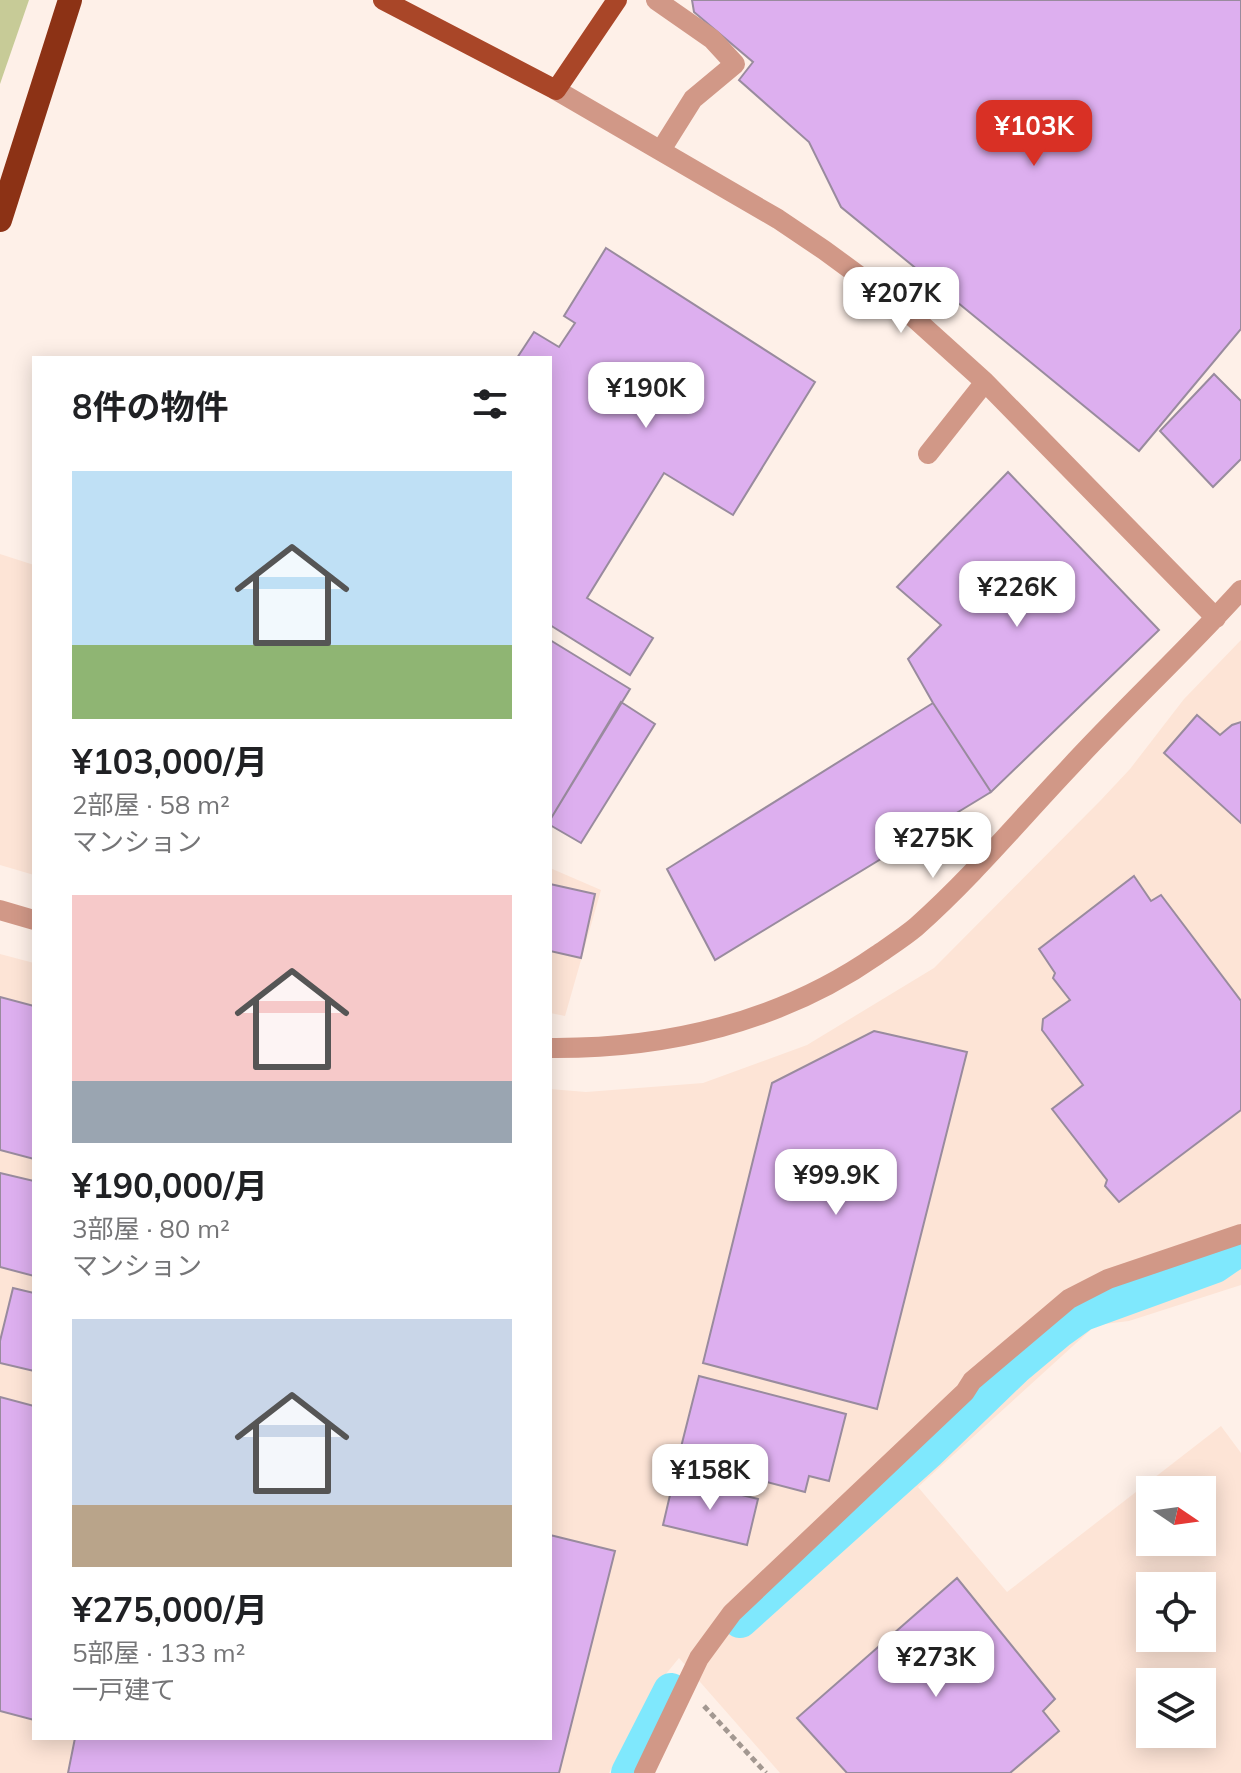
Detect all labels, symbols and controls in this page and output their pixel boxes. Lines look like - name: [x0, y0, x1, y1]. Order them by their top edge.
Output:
- pin: ¥103K: [978, 100, 1090, 168]
- text: ¥103K: [994, 109, 1074, 142]
- pin: ¥207K: [845, 267, 957, 335]
- text: ¥207K: [861, 276, 941, 309]
- pin: ¥190K: [590, 362, 702, 430]
- text: ¥190K: [606, 371, 686, 404]
- icon: filters: [468, 382, 512, 426]
- text: 8件の物件: [72, 385, 228, 428]
- icon: home: [220, 523, 364, 667]
- pin: ¥226K: [961, 561, 1073, 629]
- text: ¥226K: [977, 570, 1057, 603]
- text: ¥103,000/月: [72, 740, 268, 783]
- text: 2部屋 · 58 m²: [72, 788, 230, 821]
- pin: ¥275K: [877, 812, 989, 880]
- text: ¥275K: [893, 821, 973, 854]
- text: マンション: [72, 825, 202, 858]
- icon: home: [220, 947, 364, 1091]
- pin: ¥99.9K: [771, 1149, 901, 1217]
- text: ¥99.9K: [793, 1158, 879, 1191]
- text: ¥190,000/月: [72, 1164, 268, 1207]
- text: 3部屋 · 80 m²: [72, 1212, 230, 1245]
- text: マンション: [72, 1249, 202, 1282]
- icon: home: [220, 1371, 364, 1515]
- pin: ¥158K: [654, 1444, 766, 1512]
- text: ¥158K: [670, 1453, 750, 1486]
- north arrow: [1136, 1476, 1216, 1556]
- map controls: [1136, 1476, 1216, 1748]
- button: locate: [1136, 1572, 1216, 1652]
- text: ¥275,000/月: [72, 1588, 268, 1631]
- pin: ¥273K: [880, 1631, 992, 1699]
- text: 5部屋 · 133 m²: [72, 1636, 245, 1669]
- text: ¥273K: [896, 1640, 976, 1673]
- button: layers: [1136, 1668, 1216, 1748]
- text: 一戸建て: [72, 1673, 176, 1706]

